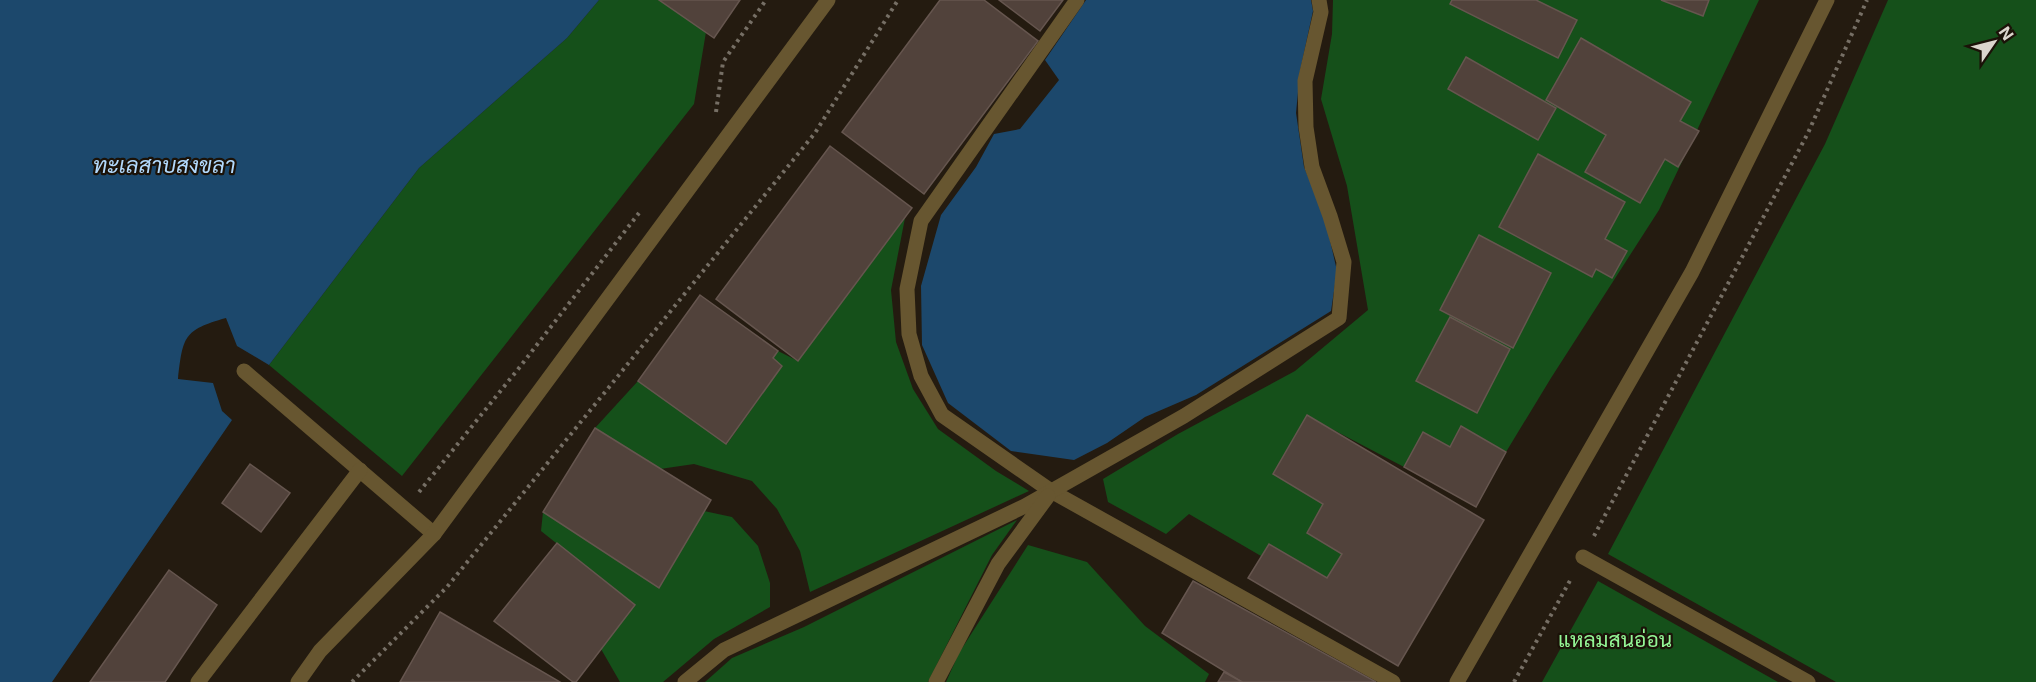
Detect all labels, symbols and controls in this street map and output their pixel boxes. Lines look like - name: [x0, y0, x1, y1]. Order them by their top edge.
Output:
- north arrow: [1964, 12, 2024, 72]
- text: N: [1995, 23, 2018, 44]
- water label: ทะเลสาบสงขลา: [93, 152, 235, 178]
- park label: แหลมสนอ่อน: [1558, 627, 1672, 652]

